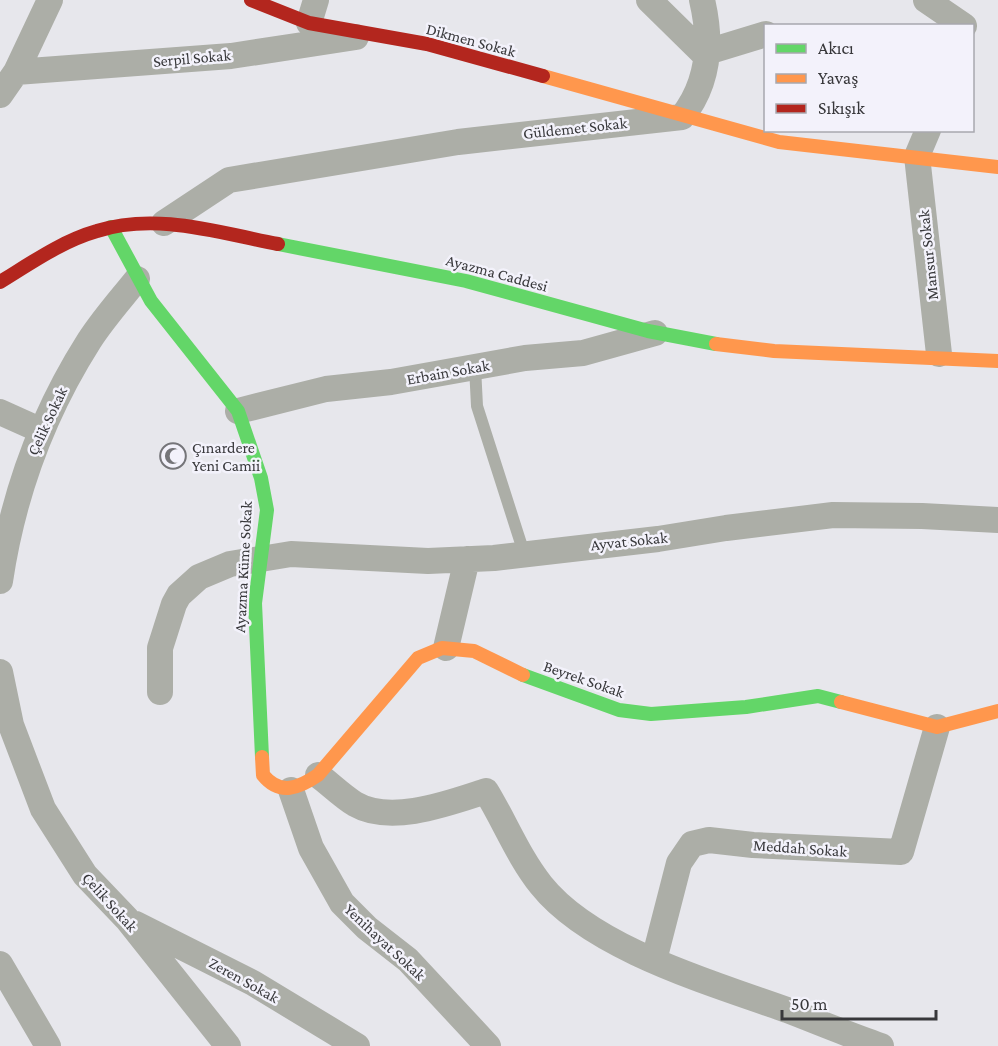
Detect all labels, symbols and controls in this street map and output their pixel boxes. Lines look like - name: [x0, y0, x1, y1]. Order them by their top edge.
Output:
- street label: Dikmen Sokak: [424, 20, 518, 60]
- legend: [764, 24, 974, 132]
- text: Akıcı: [818, 38, 854, 58]
- street label: Serpil Sokak: [152, 46, 232, 71]
- text: Yavaş: [818, 68, 858, 88]
- text: Sıkışık: [818, 98, 865, 118]
- street label: Güldemet Sokak: [522, 114, 628, 142]
- street label: Mansur Sokak: [915, 209, 941, 301]
- street label: Ayazma Caddesi: [444, 251, 550, 296]
- street label: Erbain Sokak: [405, 356, 491, 388]
- street label: Çelik Sokak: [24, 384, 71, 458]
- place label: Çınardere Yeni Camii: [192, 439, 260, 474]
- mosque icon: Çınardere Yeni Camii: [158, 441, 188, 471]
- street label: Ayazma Küme Sokak: [231, 500, 256, 633]
- street label: Ayvat Sokak: [590, 528, 669, 554]
- street label: Beyrek Sokak: [541, 657, 627, 702]
- street label: Meddah Sokak: [752, 836, 848, 860]
- street label: Çelik Sokak: [78, 869, 141, 936]
- street label: Yenihayat Sokak: [340, 900, 429, 985]
- street label: Zeren Sokak: [206, 954, 282, 1006]
- scale bar: [782, 983, 936, 1021]
- text: 50 m: [791, 994, 828, 1014]

